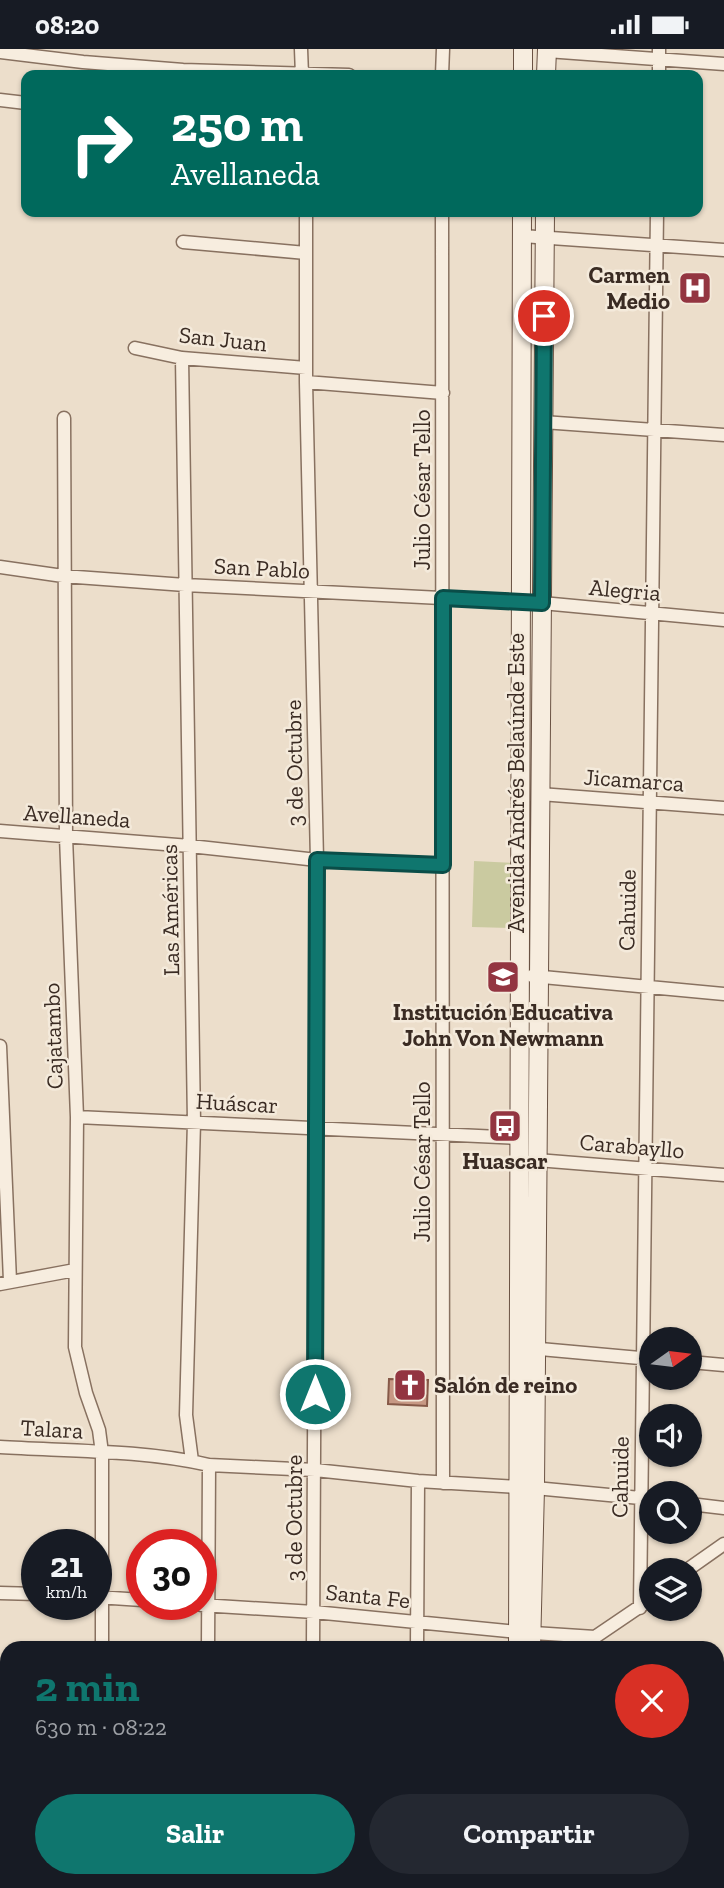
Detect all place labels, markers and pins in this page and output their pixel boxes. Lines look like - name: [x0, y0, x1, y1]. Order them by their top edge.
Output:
- place label: Carmen Medio: [589, 261, 670, 315]
- hospital icon: Carmen Medio: [676, 269, 714, 307]
- pin: [514, 286, 574, 346]
- school or university icon: Institución Educativa John Von Newmann: [484, 958, 522, 996]
- place label: Institución Educativa John Von Newmann: [393, 998, 614, 1052]
- bus stop icon: Huascar: [486, 1107, 524, 1145]
- place label: Huascar: [462, 1147, 548, 1175]
- church icon: Salón de reino: [391, 1366, 429, 1404]
- place label: Salón de reino: [434, 1371, 577, 1399]

